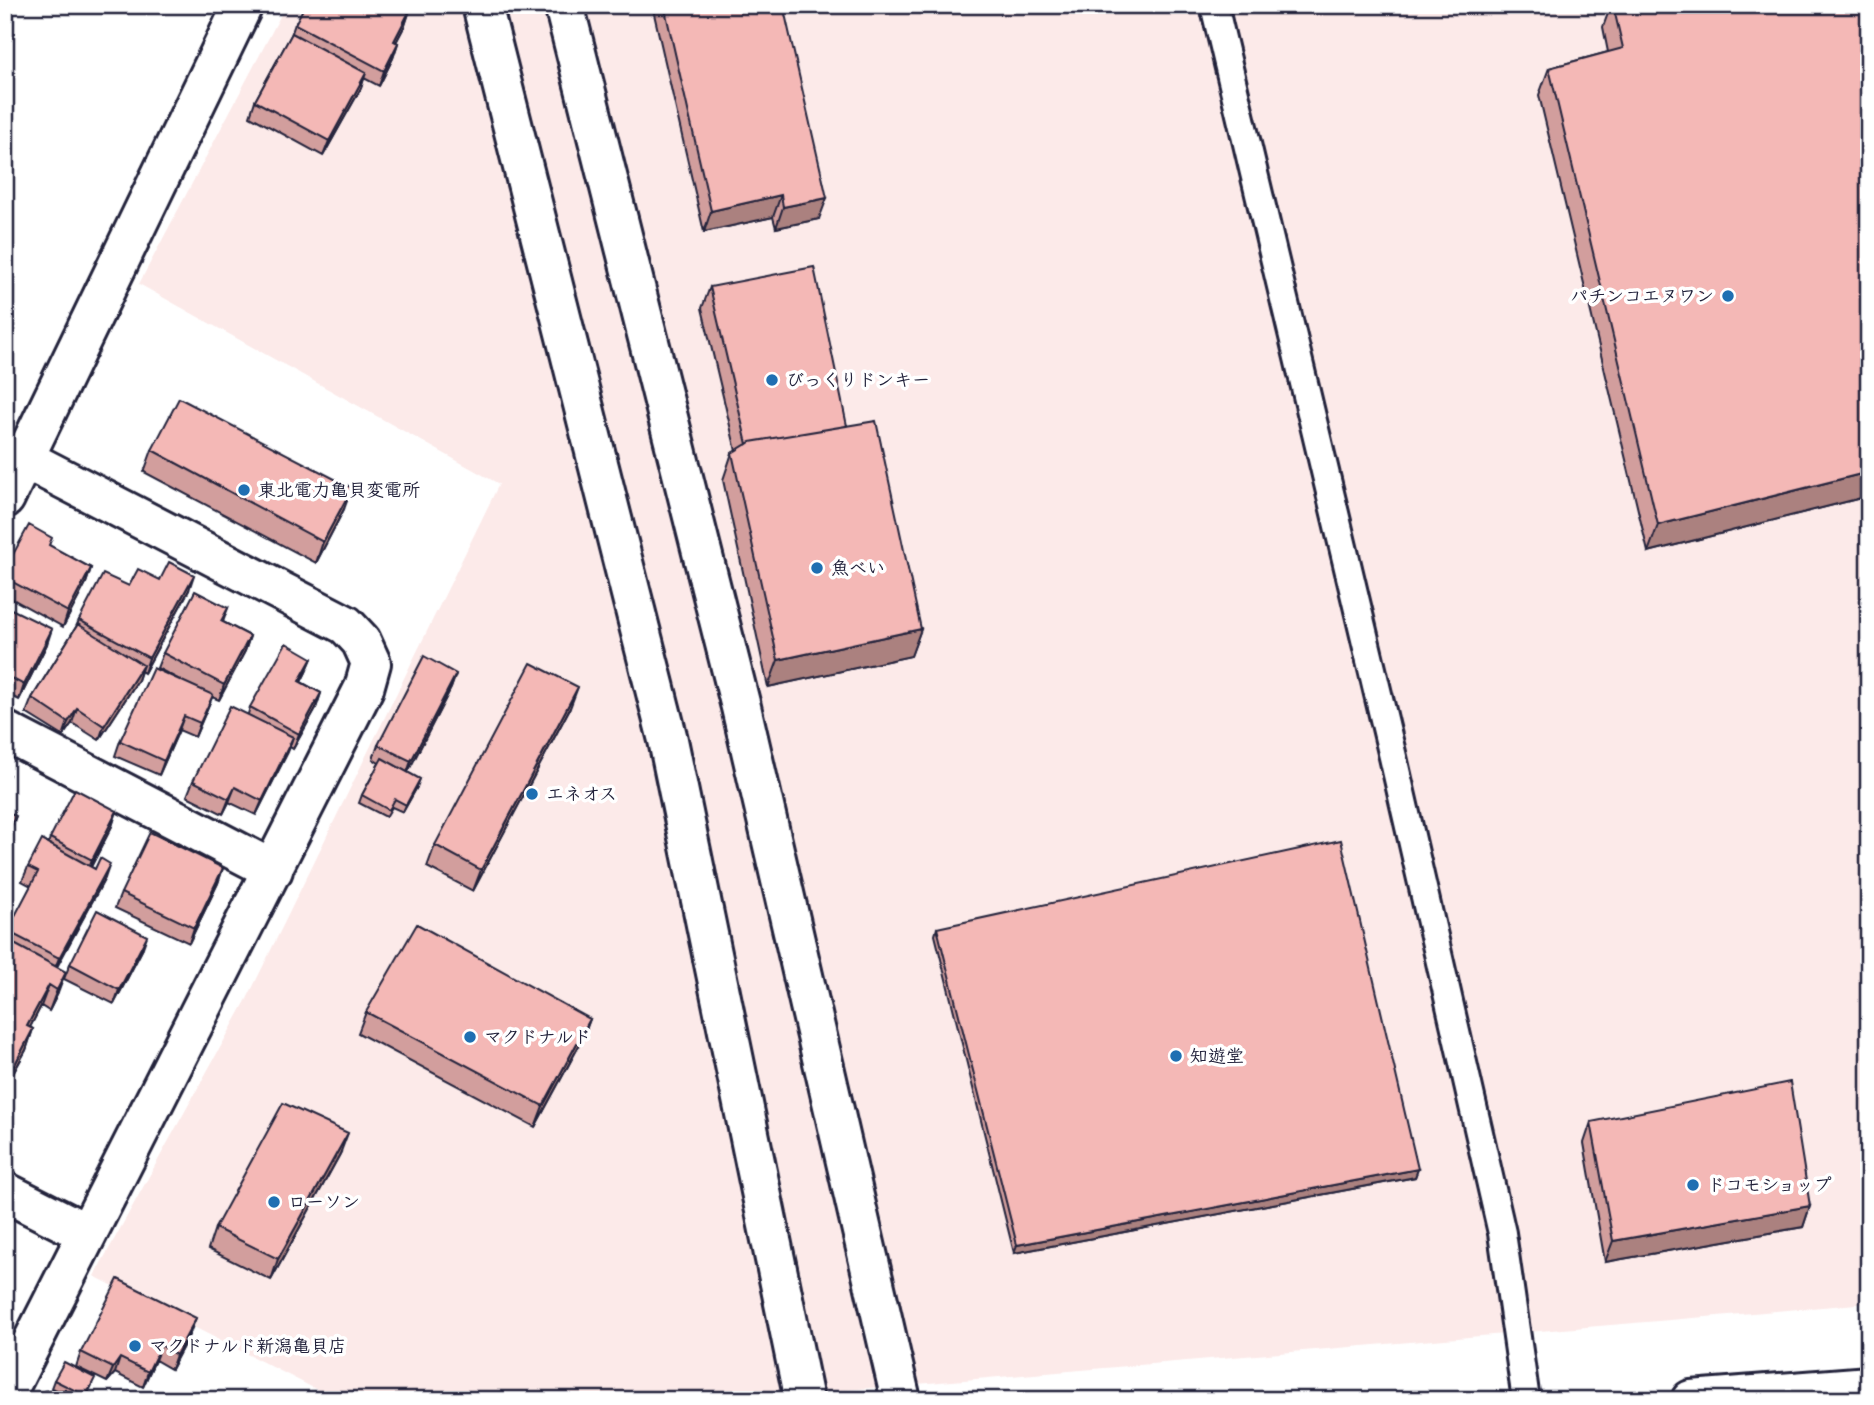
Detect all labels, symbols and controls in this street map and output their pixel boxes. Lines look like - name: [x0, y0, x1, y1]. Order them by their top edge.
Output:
- place label: パチンコエヌワン: [1570, 285, 1714, 308]
- marker: パチンコエヌワン: [1720, 288, 1736, 304]
- place label: びっくりドンキー: [786, 369, 930, 392]
- marker: びっくりドンキー: [764, 372, 780, 388]
- place label: 東北電力亀貝変電所: [258, 479, 420, 502]
- marker: 東北電力亀貝変電所: [236, 482, 252, 498]
- place label: 魚べい: [831, 557, 885, 580]
- marker: 魚べい: [809, 560, 825, 576]
- place label: エネオス: [546, 783, 617, 806]
- marker: エネオス: [524, 786, 540, 802]
- place label: マクドナルド: [484, 1026, 591, 1049]
- marker: マクドナルド: [462, 1029, 478, 1045]
- place label: 知遊堂: [1190, 1045, 1244, 1068]
- marker: 知遊堂: [1168, 1048, 1184, 1064]
- place label: ドコモショップ: [1707, 1174, 1832, 1197]
- marker: ドコモショップ: [1685, 1177, 1701, 1193]
- place label: ローソン: [288, 1191, 360, 1214]
- marker: ローソン: [266, 1194, 282, 1210]
- place label: マクドナルド新潟亀貝店: [149, 1335, 346, 1358]
- marker: マクドナルド新潟亀貝店: [127, 1338, 143, 1354]

